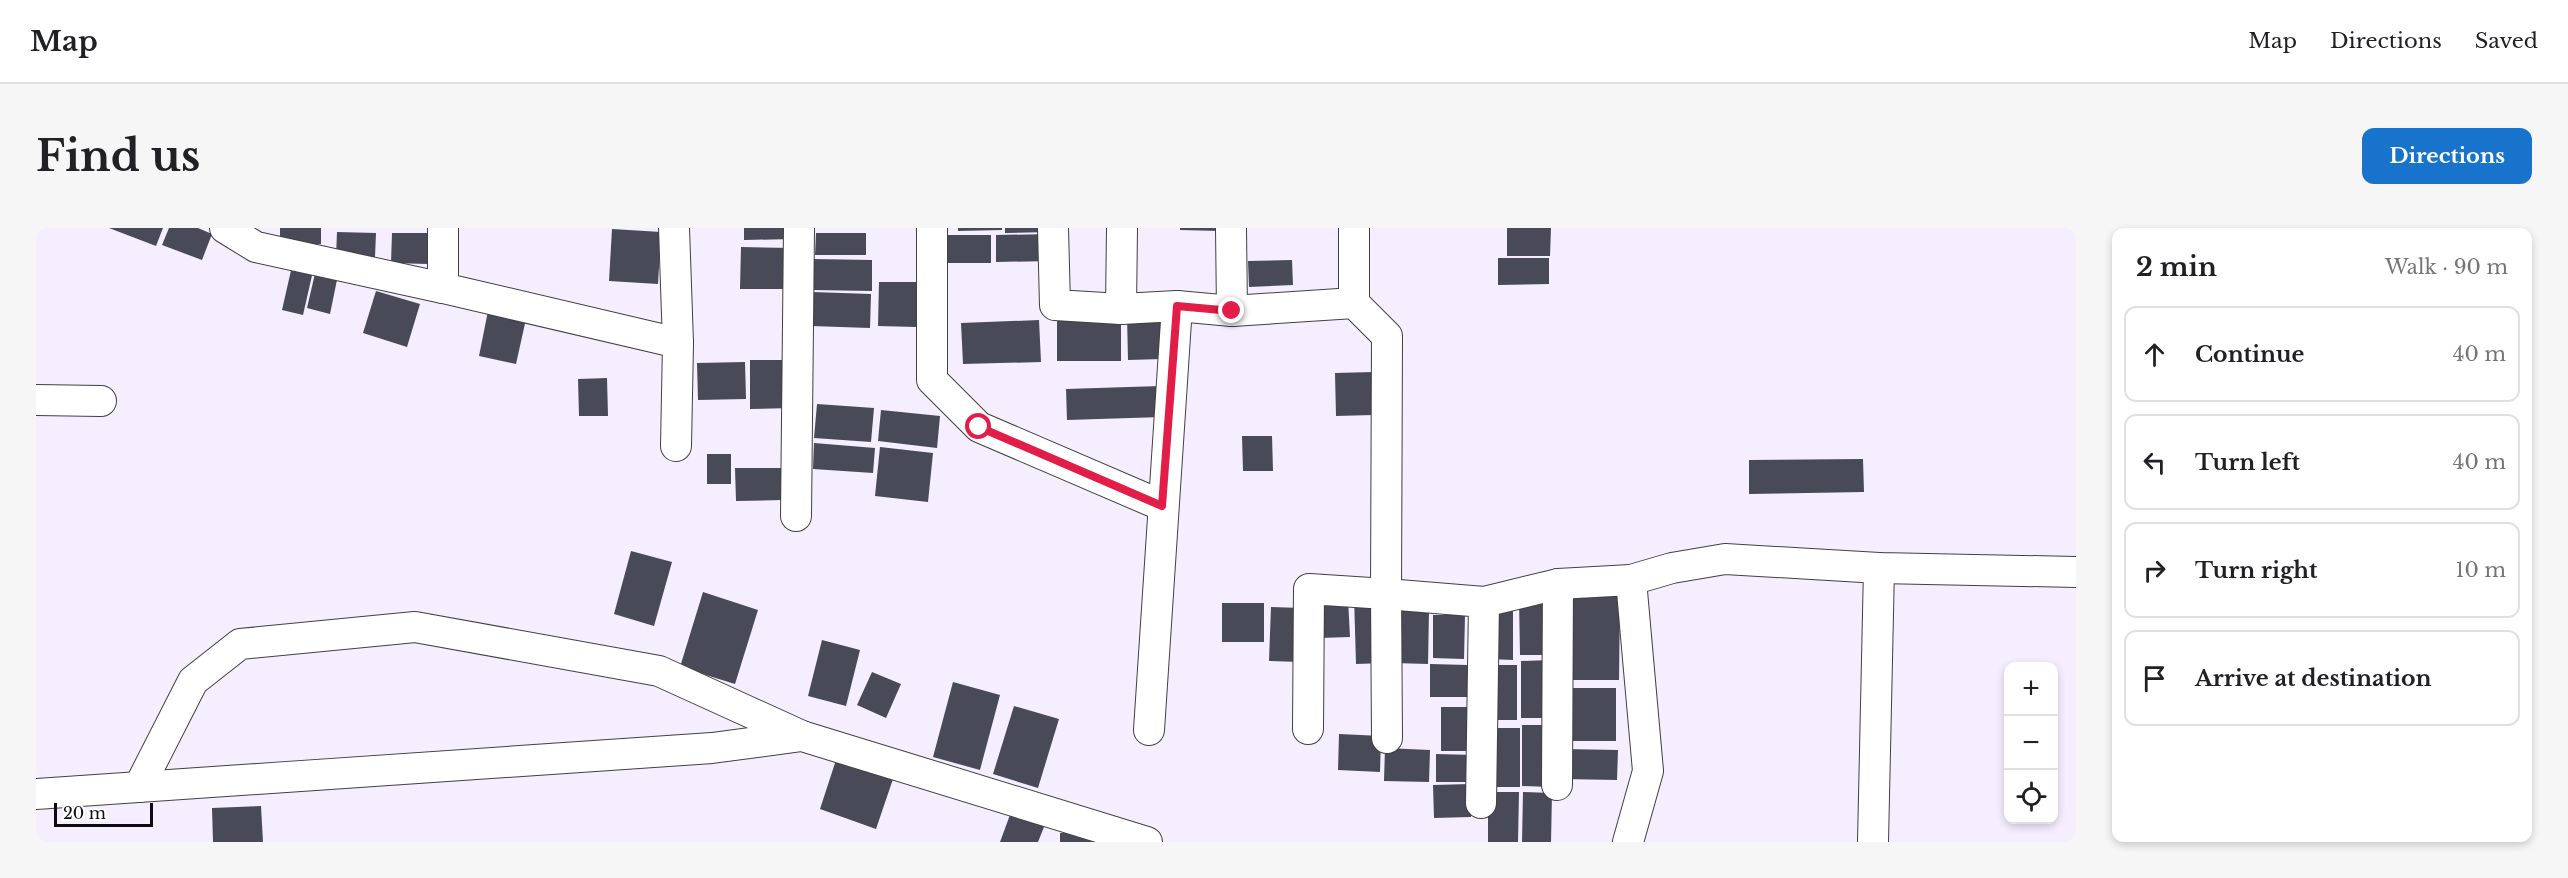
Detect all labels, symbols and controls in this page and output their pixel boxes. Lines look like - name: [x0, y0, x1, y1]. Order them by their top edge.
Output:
- text: Map: [30, 24, 98, 59]
- text: Map: [2248, 28, 2297, 54]
- text: Directions: [2330, 28, 2442, 54]
- text: Saved: [2475, 28, 2538, 54]
- button: Directions: [2362, 128, 2532, 184]
- text: Find us: [36, 130, 200, 182]
- text: 2 min: [2136, 251, 2217, 283]
- text: Walk · 90 m: [2385, 255, 2508, 279]
- route end: [1218, 297, 1244, 323]
- icon: ahead: [2138, 338, 2171, 371]
- text: Continue: [2195, 341, 2304, 368]
- text: 40 m: [2453, 342, 2506, 366]
- route start: [965, 413, 991, 439]
- icon: left: [2138, 446, 2171, 479]
- text: Turn left: [2195, 449, 2300, 476]
- text: 40 m: [2453, 450, 2506, 474]
- icon: right: [2138, 554, 2171, 587]
- text: Turn right: [2195, 557, 2317, 584]
- text: 10 m: [2456, 558, 2506, 582]
- map controls: [2004, 662, 2058, 824]
- button: +: [2004, 662, 2058, 716]
- icon: arrive: [2138, 662, 2171, 695]
- text: Arrive at destination: [2195, 665, 2432, 692]
- button: −: [2004, 716, 2058, 770]
- button: locate: [2004, 770, 2058, 824]
- scale bar: [54, 800, 153, 828]
- text: 20 m: [63, 803, 106, 823]

